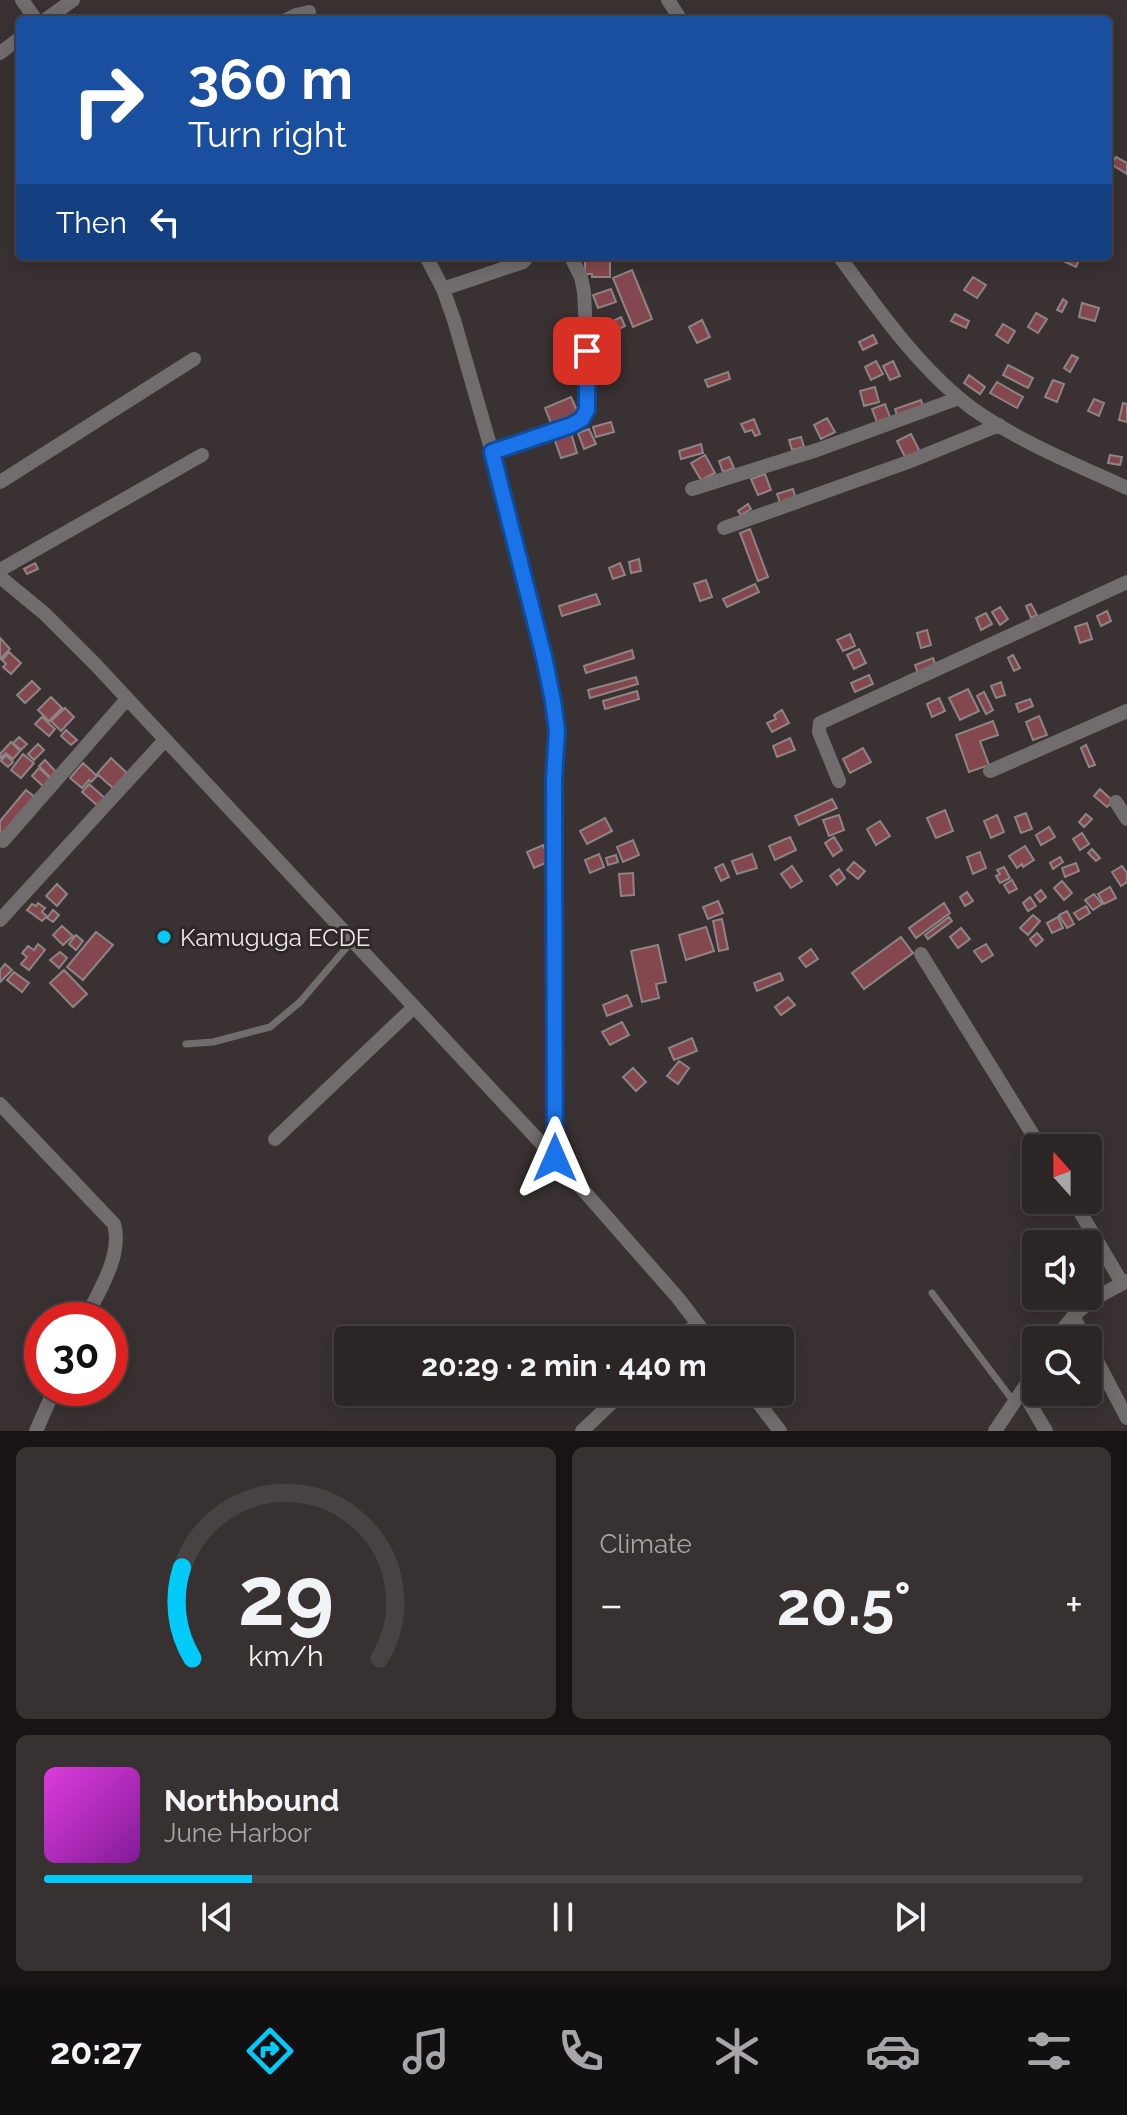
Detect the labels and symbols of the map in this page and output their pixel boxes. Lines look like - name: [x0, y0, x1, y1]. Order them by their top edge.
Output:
- pin: [553, 317, 621, 385]
- place label: Kamuguga ECDE: [180, 923, 370, 952]
- marker: Kamuguga ECDE: [155, 928, 173, 946]
- position arrow: [513, 1116, 597, 1200]
- north arrow: [1022, 1134, 1102, 1214]
- speed limit sign: 30: [24, 1302, 128, 1406]

